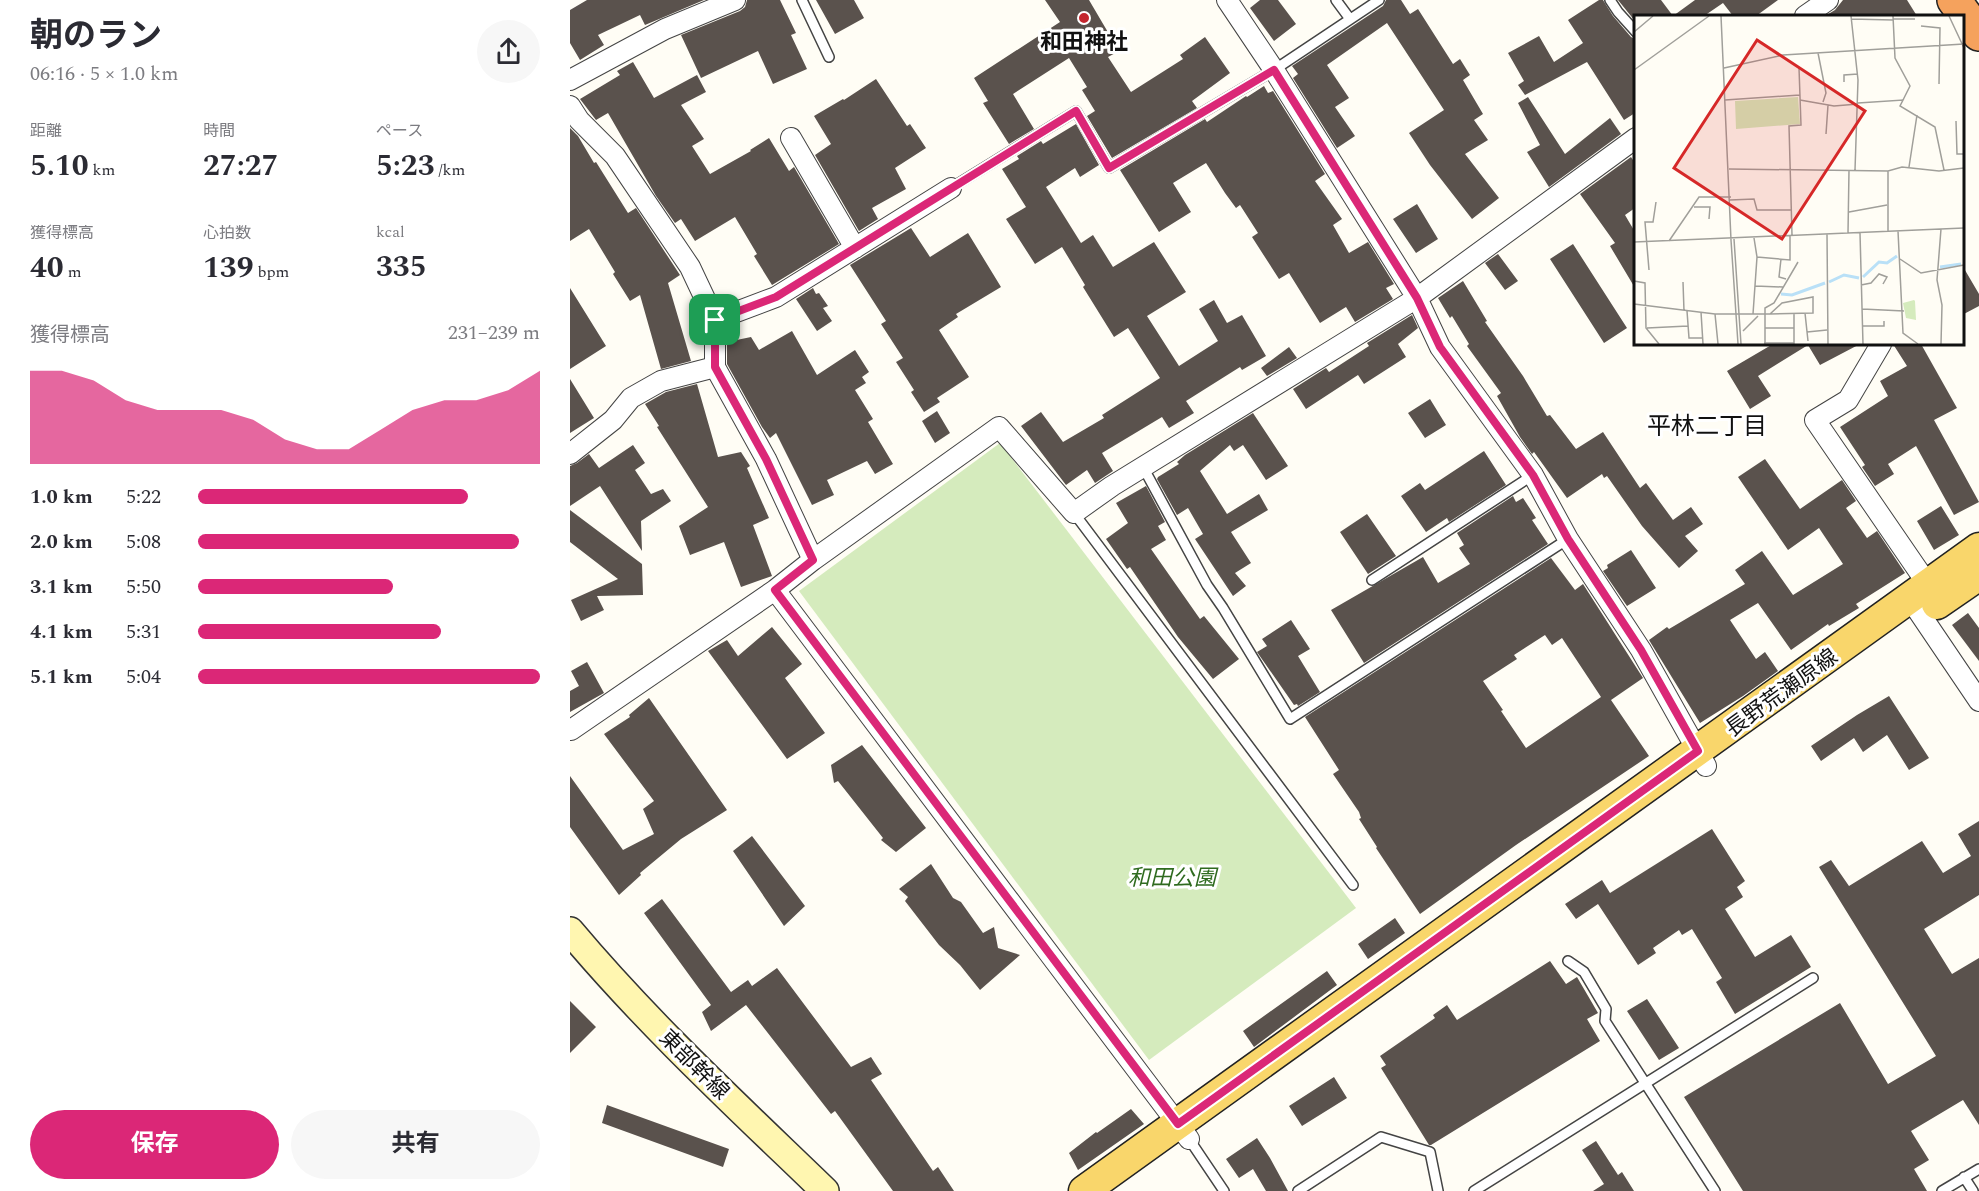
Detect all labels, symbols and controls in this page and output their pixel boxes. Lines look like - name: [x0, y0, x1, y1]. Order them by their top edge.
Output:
- text: 朝のラン: [30, 11, 162, 61]
- marker: 和田神社: [1077, 11, 1091, 25]
- inset map: [1634, 15, 1964, 345]
- button: share: [477, 20, 540, 83]
- place label: 和田神社: [1040, 26, 1128, 59]
- text: 06:16 · 5 × 1.0 km: [30, 59, 178, 89]
- text: 距離: [30, 119, 62, 143]
- text: 時間: [203, 119, 235, 143]
- text: ペース: [376, 119, 423, 143]
- text: 5.10: [30, 143, 89, 189]
- text: 27:27: [203, 143, 278, 189]
- text: 5:23: [376, 143, 435, 189]
- text: km: [89, 158, 115, 182]
- text: /km: [435, 158, 465, 182]
- text: kcal: [376, 220, 405, 244]
- text: 獲得標高: [30, 221, 94, 245]
- text: 心拍数: [203, 221, 251, 245]
- text: 335: [376, 244, 427, 290]
- text: 40: [30, 245, 64, 291]
- text: 139: [203, 245, 254, 291]
- text: m: [64, 260, 81, 284]
- text: bpm: [254, 260, 289, 284]
- pin: [689, 294, 740, 345]
- icon: arrive: [698, 303, 731, 336]
- text: 231–239 m: [448, 318, 540, 348]
- text: 獲得標高: [30, 320, 110, 350]
- district label: 平林二丁目: [1647, 409, 1767, 445]
- text: 1.0 km: [30, 482, 93, 512]
- text: 5:22: [126, 482, 161, 512]
- text: 2.0 km: [30, 527, 93, 557]
- text: 5:08: [126, 527, 161, 557]
- text: 3.1 km: [30, 572, 93, 602]
- text: 5:50: [126, 572, 161, 602]
- text: 4.1 km: [30, 617, 93, 647]
- text: 5:31: [126, 617, 161, 647]
- street label: 長野荒瀬原線: [1719, 641, 1845, 745]
- text: 5.1 km: [30, 662, 93, 692]
- text: 5:04: [126, 662, 161, 692]
- park label: 和田公園: [1128, 862, 1219, 895]
- street label: 東部幹線: [651, 1022, 737, 1108]
- button: 保存: [30, 1110, 279, 1179]
- button: 共有: [291, 1110, 540, 1179]

